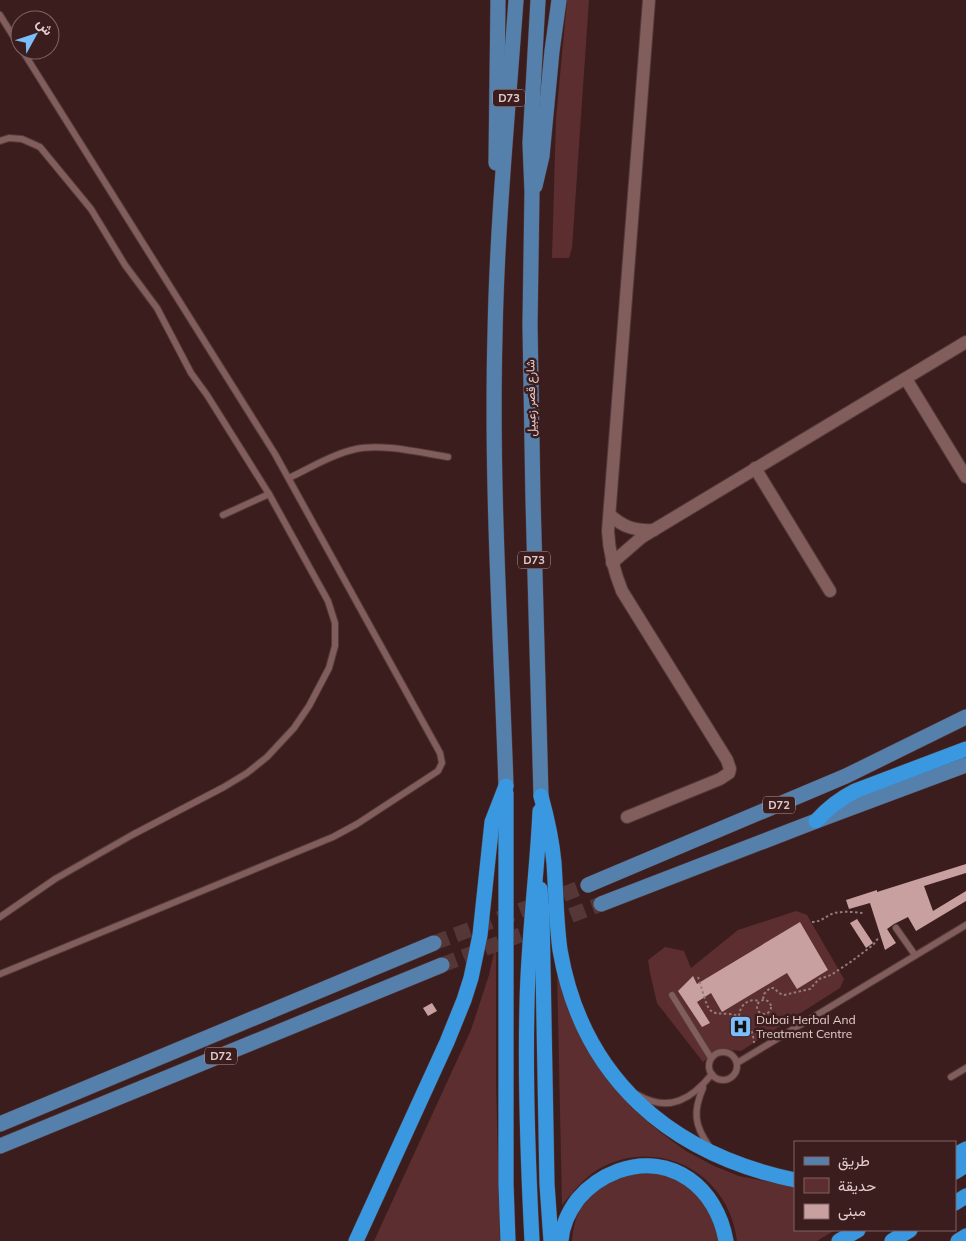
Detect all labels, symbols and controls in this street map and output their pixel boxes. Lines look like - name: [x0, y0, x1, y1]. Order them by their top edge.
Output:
- north arrow: [10, 10, 60, 60]
- text: ش: [33, 14, 57, 39]
- road number: D73: [493, 90, 525, 106]
- street label: شارع قصر زعبيل: [522, 359, 541, 437]
- road number: D73: [518, 552, 550, 568]
- road number: D72: [763, 796, 795, 814]
- place label: Dubai Herbal And Treatment Centre: [756, 1012, 856, 1041]
- hospital icon: Dubai Herbal And Treatment Centre: [728, 1015, 752, 1039]
- road number: D72: [205, 1048, 237, 1064]
- legend: [794, 1141, 956, 1231]
- text: طريق: [838, 1151, 870, 1171]
- text: حديقة: [838, 1176, 876, 1195]
- text: مبنى: [838, 1201, 866, 1221]

